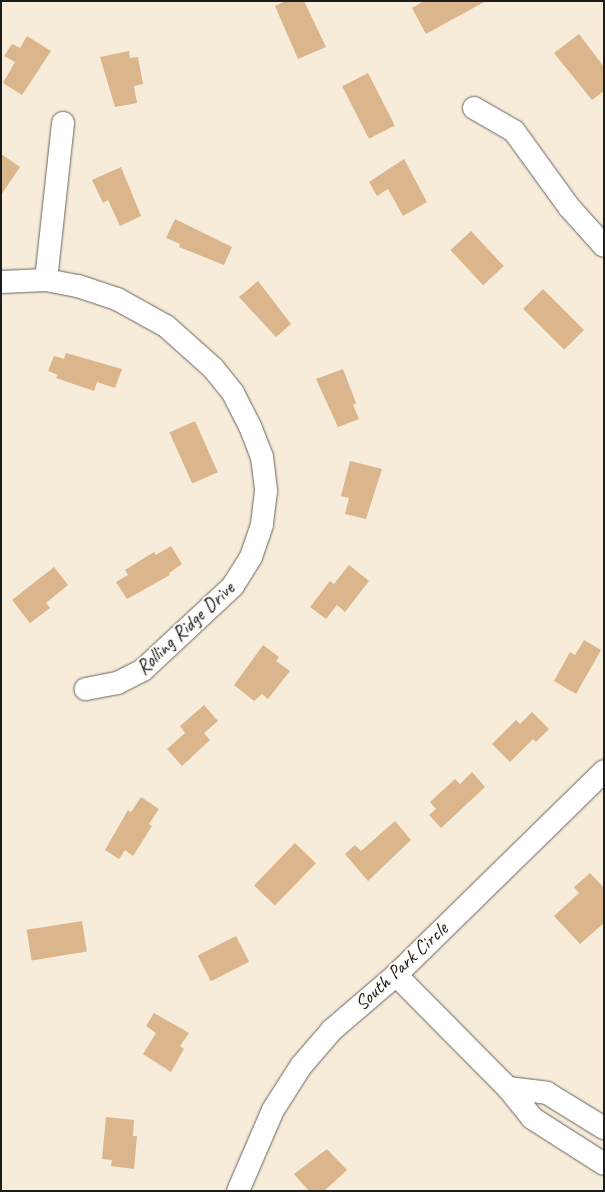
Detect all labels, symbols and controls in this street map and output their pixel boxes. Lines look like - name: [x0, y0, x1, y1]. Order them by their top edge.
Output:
- street label: Rolling Ridge Drive: [131, 576, 239, 680]
- street label: South Park Circle: [350, 917, 452, 1015]

